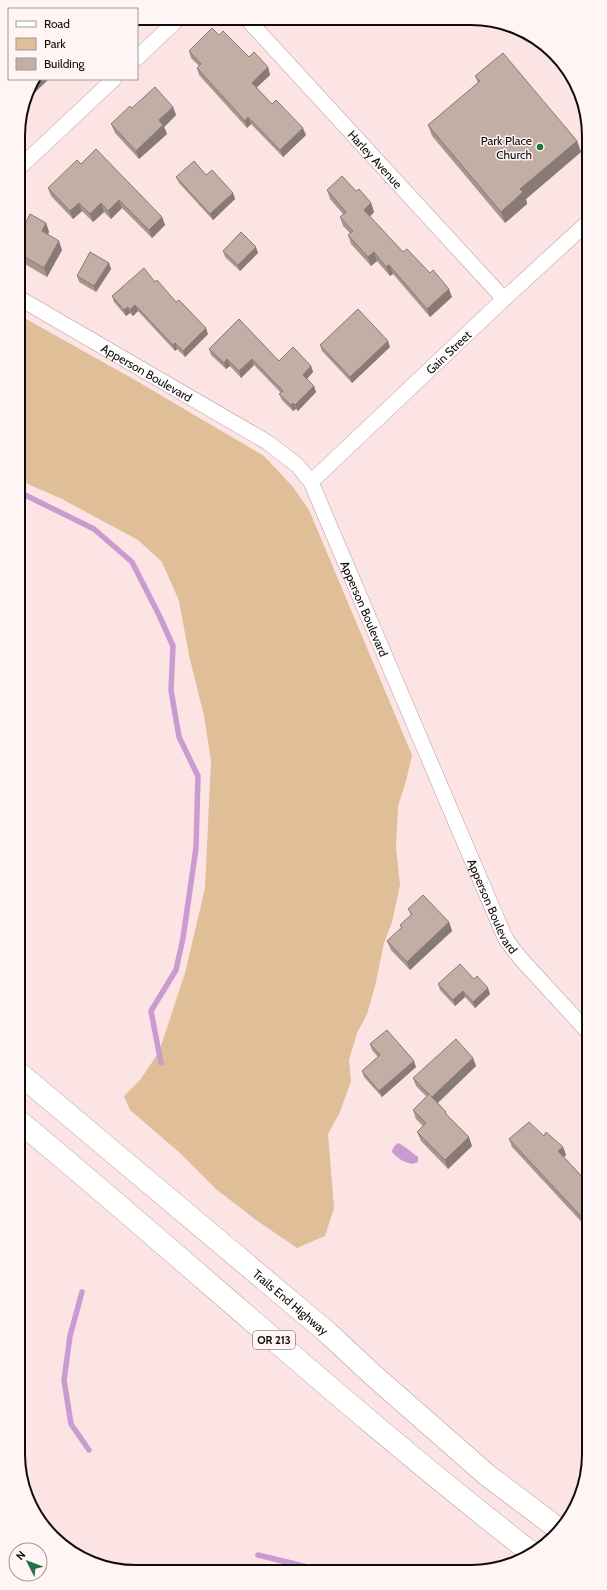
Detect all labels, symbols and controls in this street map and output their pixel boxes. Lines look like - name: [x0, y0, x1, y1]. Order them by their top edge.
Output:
- legend: [8, 8, 138, 80]
- text: Road: [44, 16, 70, 31]
- text: Park: [44, 36, 66, 51]
- text: Building: [44, 56, 86, 71]
- street label: Harley Avenue: [345, 127, 406, 191]
- place label: Park Place Church: [481, 133, 532, 162]
- marker: Park Place Church: [535, 142, 545, 152]
- street label: Gain Street: [422, 327, 474, 377]
- street label: Apperson Boulevard: [99, 340, 195, 405]
- street label: Apperson Boulevard: [338, 558, 392, 659]
- street label: Apperson Boulevard: [465, 856, 521, 956]
- street label: Trails End Highway: [250, 1266, 332, 1338]
- road number: OR 213: [253, 1331, 295, 1349]
- north arrow: [8, 1542, 48, 1582]
- text: N: [13, 1548, 28, 1563]

